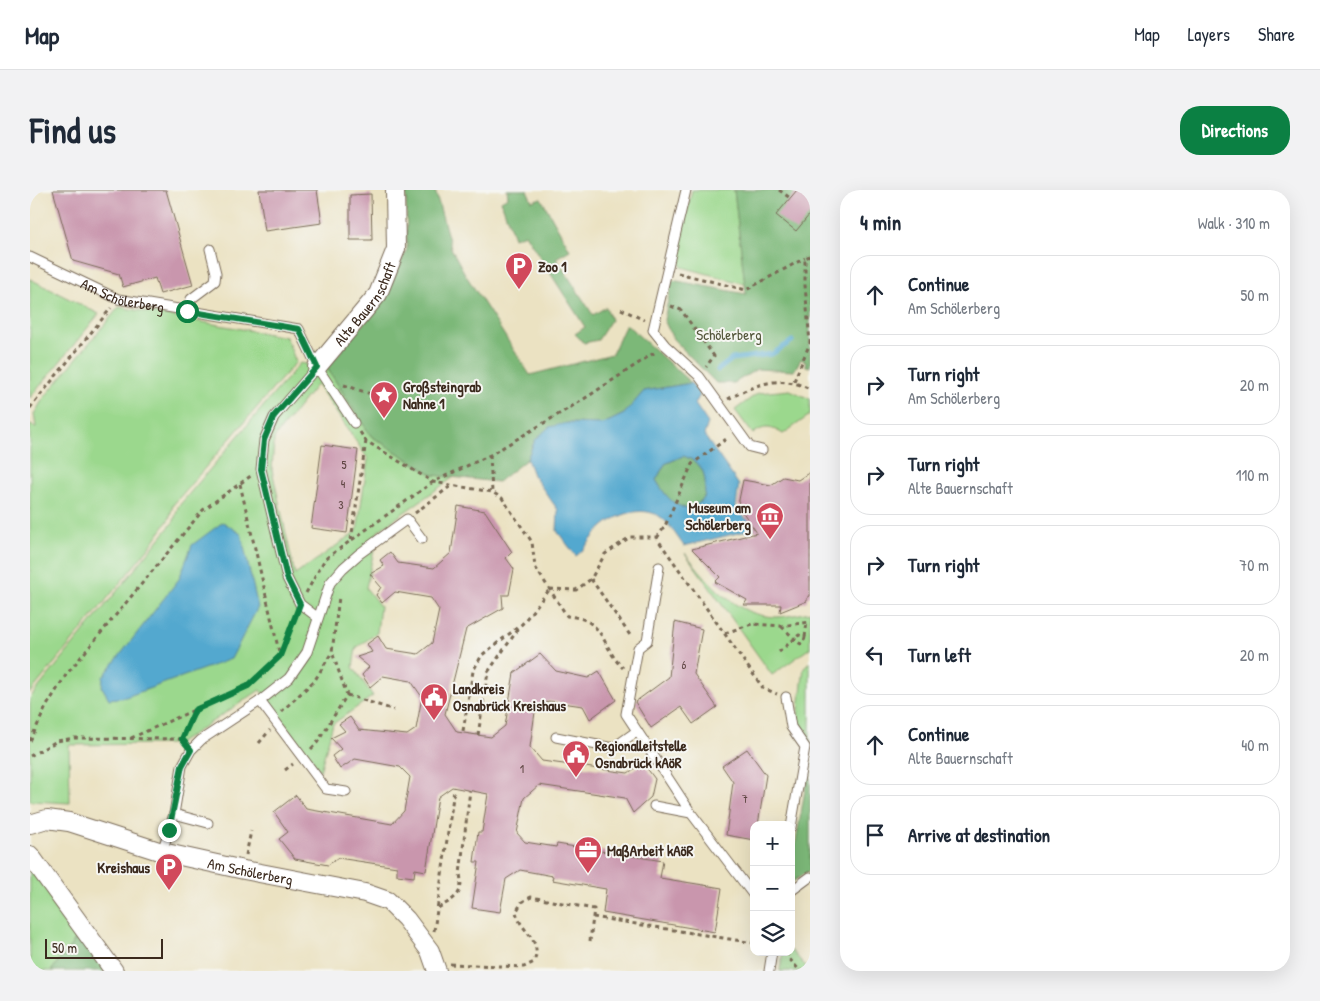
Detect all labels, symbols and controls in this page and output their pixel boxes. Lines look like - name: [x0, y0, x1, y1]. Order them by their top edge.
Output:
- text: Map: [25, 19, 59, 51]
- text: Map: [1134, 22, 1160, 47]
- text: Layers: [1188, 22, 1230, 47]
- text: Share: [1258, 22, 1295, 47]
- button: Directions: [1180, 106, 1290, 155]
- text: Find us: [30, 107, 116, 154]
- text: 4 min: [860, 208, 901, 237]
- text: Walk · 310 m: [1198, 212, 1270, 234]
- parking icon: Zoo 1: [504, 251, 534, 290]
- place label: Zoo 1: [538, 256, 567, 277]
- street label: Alte Bauernschaft: [329, 258, 401, 350]
- text: Continue: [908, 271, 969, 297]
- street label: Am Schölerberg: [78, 272, 166, 317]
- icon: ahead: [861, 281, 889, 309]
- text: 50 m: [1241, 284, 1269, 306]
- text: Am Schölerberg: [908, 297, 1000, 319]
- route start: [176, 300, 199, 323]
- park label: Schölerberg: [696, 324, 762, 345]
- text: Turn right: [908, 361, 979, 387]
- icon: right: [861, 371, 889, 399]
- text: 20 m: [1240, 374, 1269, 396]
- place label: Großsteingrab Nahne 1: [403, 376, 482, 414]
- place icon: Großsteingrab Nahne 1: [369, 380, 399, 419]
- text: Am Schölerberg: [908, 387, 1000, 409]
- text: Turn right: [908, 451, 979, 477]
- house number: 5: [341, 456, 347, 473]
- icon: right: [861, 461, 889, 489]
- text: 110 m: [1236, 464, 1269, 486]
- house number: 4: [341, 475, 346, 492]
- text: Alte Bauernschaft: [908, 477, 1013, 499]
- house number: 3: [338, 496, 344, 513]
- place label: Museum am Schölerberg: [686, 497, 751, 536]
- museum icon: Museum am Schölerberg: [755, 501, 785, 540]
- icon: right: [861, 551, 889, 579]
- text: Turn right: [908, 552, 979, 578]
- text: 70 m: [1239, 554, 1269, 576]
- icon: left: [861, 641, 889, 669]
- text: Turn left: [908, 642, 971, 668]
- text: 20 m: [1240, 644, 1269, 666]
- house number: 6: [682, 656, 687, 673]
- place label: Landkreis Osnabrück Kreishaus: [453, 678, 566, 716]
- public building icon: Landkreis Osnabrück Kreishaus: [419, 682, 449, 721]
- text: Continue: [908, 721, 969, 747]
- icon: ahead: [861, 731, 889, 759]
- text: 40 m: [1241, 734, 1269, 756]
- place label: Regionalleitstelle Osnabrück kAöR: [595, 735, 687, 773]
- public building icon: Regionalleitstelle Osnabrück kAöR: [561, 739, 591, 778]
- text: Alte Bauernschaft: [908, 747, 1013, 769]
- house number: 1: [520, 760, 524, 777]
- house number: 7: [742, 790, 748, 807]
- route end: [158, 819, 181, 842]
- map controls: [750, 821, 795, 956]
- button: +: [750, 821, 795, 866]
- icon: arrive: [861, 821, 889, 849]
- text: Arrive at destination: [908, 822, 1050, 848]
- office icon: MaßArbeit kAöR: [573, 835, 603, 874]
- place label: MaßArbeit kAöR: [607, 840, 694, 862]
- parking icon: Kreishaus: [154, 852, 184, 891]
- street label: Am Schölerberg: [206, 852, 295, 890]
- place label: Kreishaus: [97, 857, 150, 878]
- button: −: [750, 866, 795, 911]
- button: layers: [750, 911, 795, 956]
- scale bar: [45, 936, 162, 959]
- text: 50 m: [52, 938, 77, 957]

